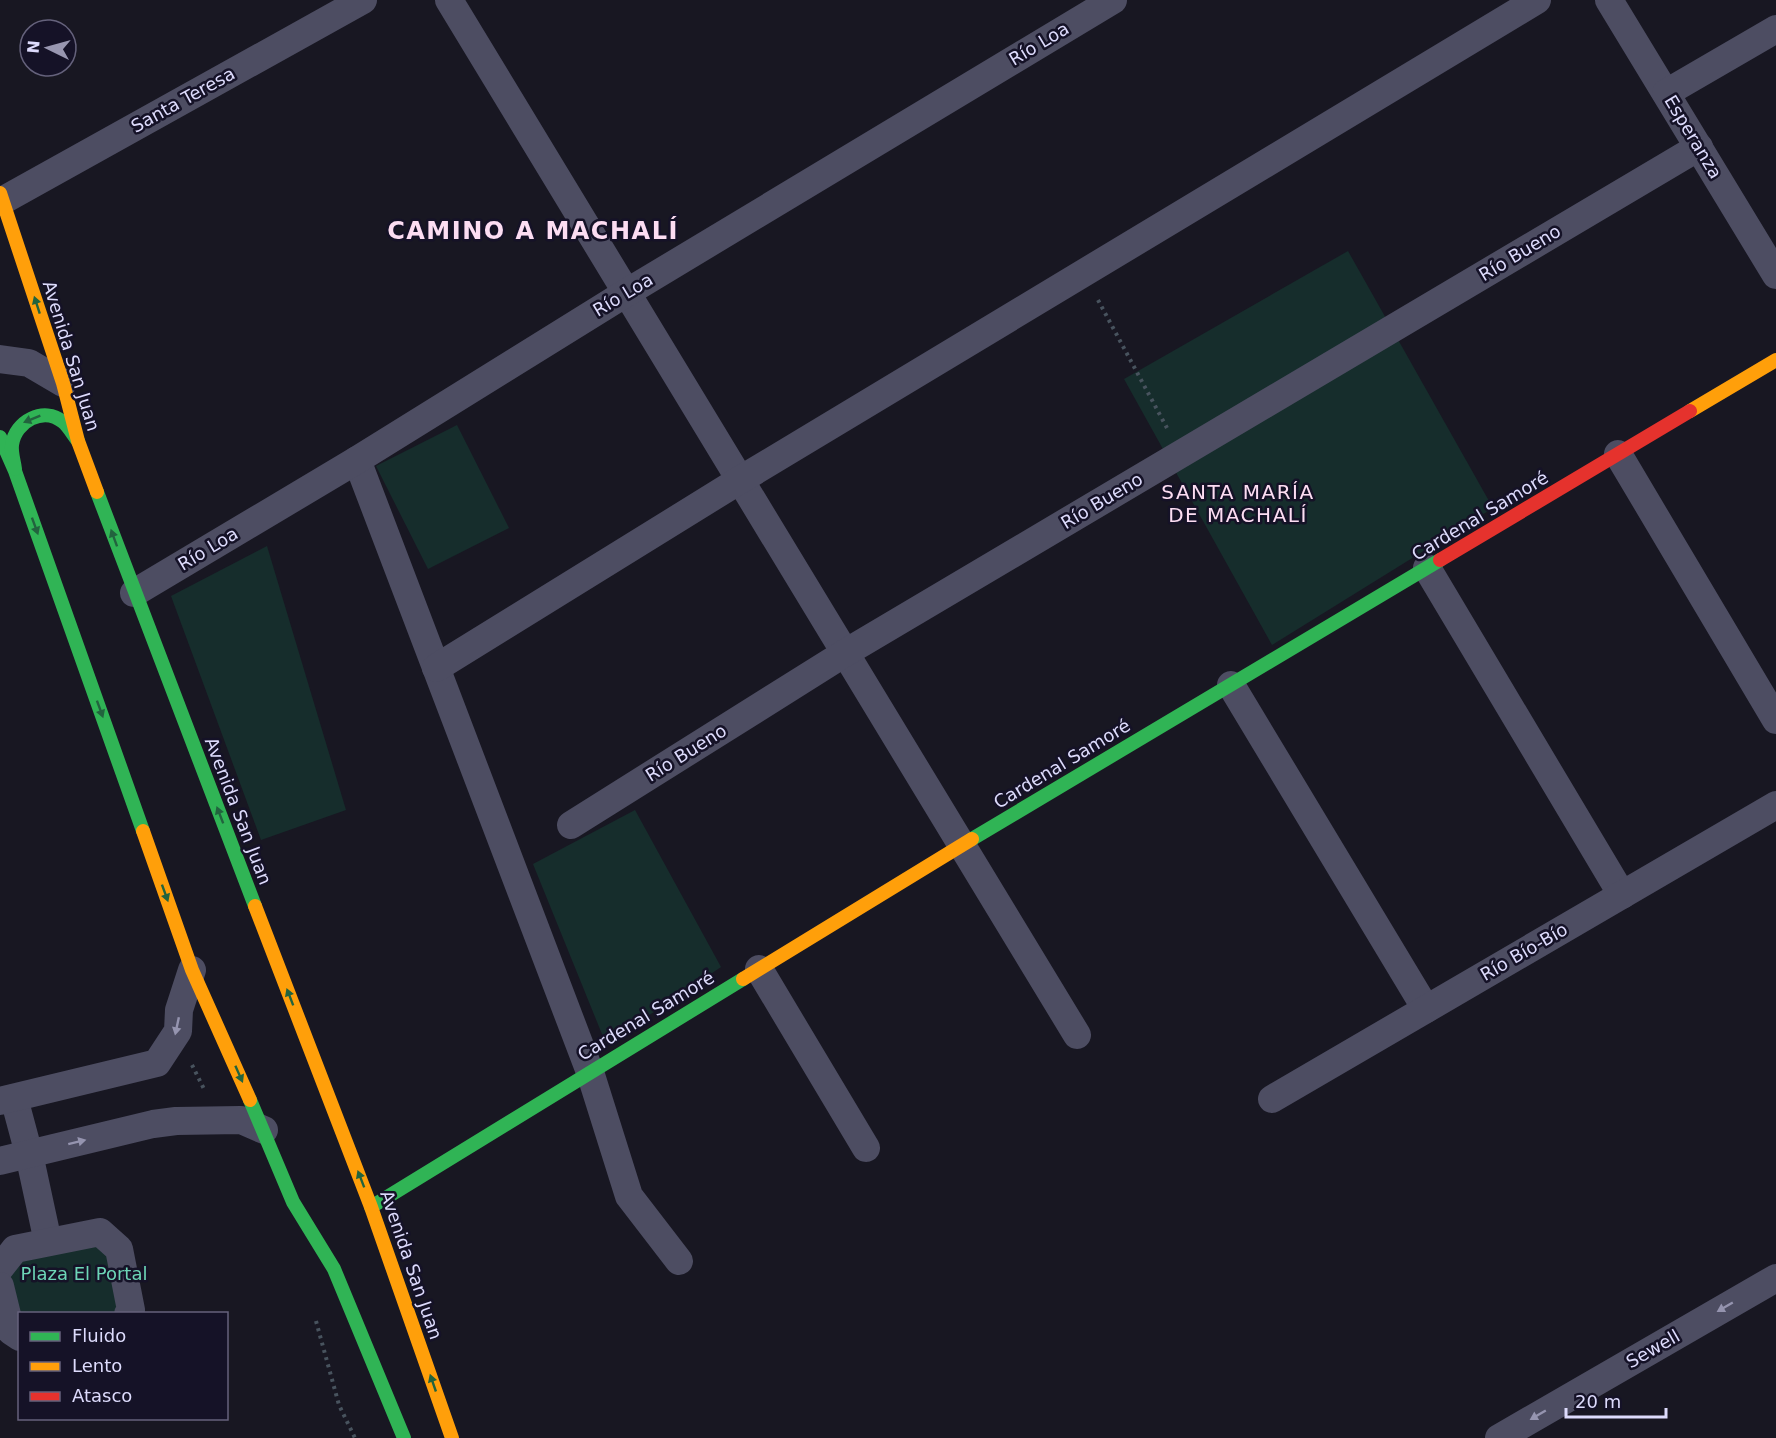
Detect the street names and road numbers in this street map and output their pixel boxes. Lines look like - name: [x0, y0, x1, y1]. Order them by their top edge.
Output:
- street label: Río Loa: [1005, 18, 1072, 70]
- street label: Santa Teresa: [127, 62, 238, 137]
- street label: Esperanza: [1660, 91, 1727, 182]
- street label: Río Bueno: [1475, 220, 1564, 285]
- street label: Río Loa: [589, 269, 656, 321]
- street label: Avenida San Juan: [39, 278, 104, 434]
- street label: Cardenal Samoré: [1408, 467, 1552, 565]
- street label: Río Bueno: [1057, 468, 1146, 533]
- street label: Río Loa: [174, 523, 241, 575]
- street label: Cardenal Samoré: [990, 715, 1134, 813]
- street label: Río Bueno: [641, 719, 730, 786]
- street label: Avenida San Juan: [201, 734, 276, 888]
- street label: Río Bío-Bío: [1476, 918, 1571, 985]
- street label: Cardenal Samoré: [574, 967, 718, 1065]
- street label: Avenida San Juan: [376, 1188, 447, 1342]
- street label: Sewell: [1622, 1325, 1683, 1372]

